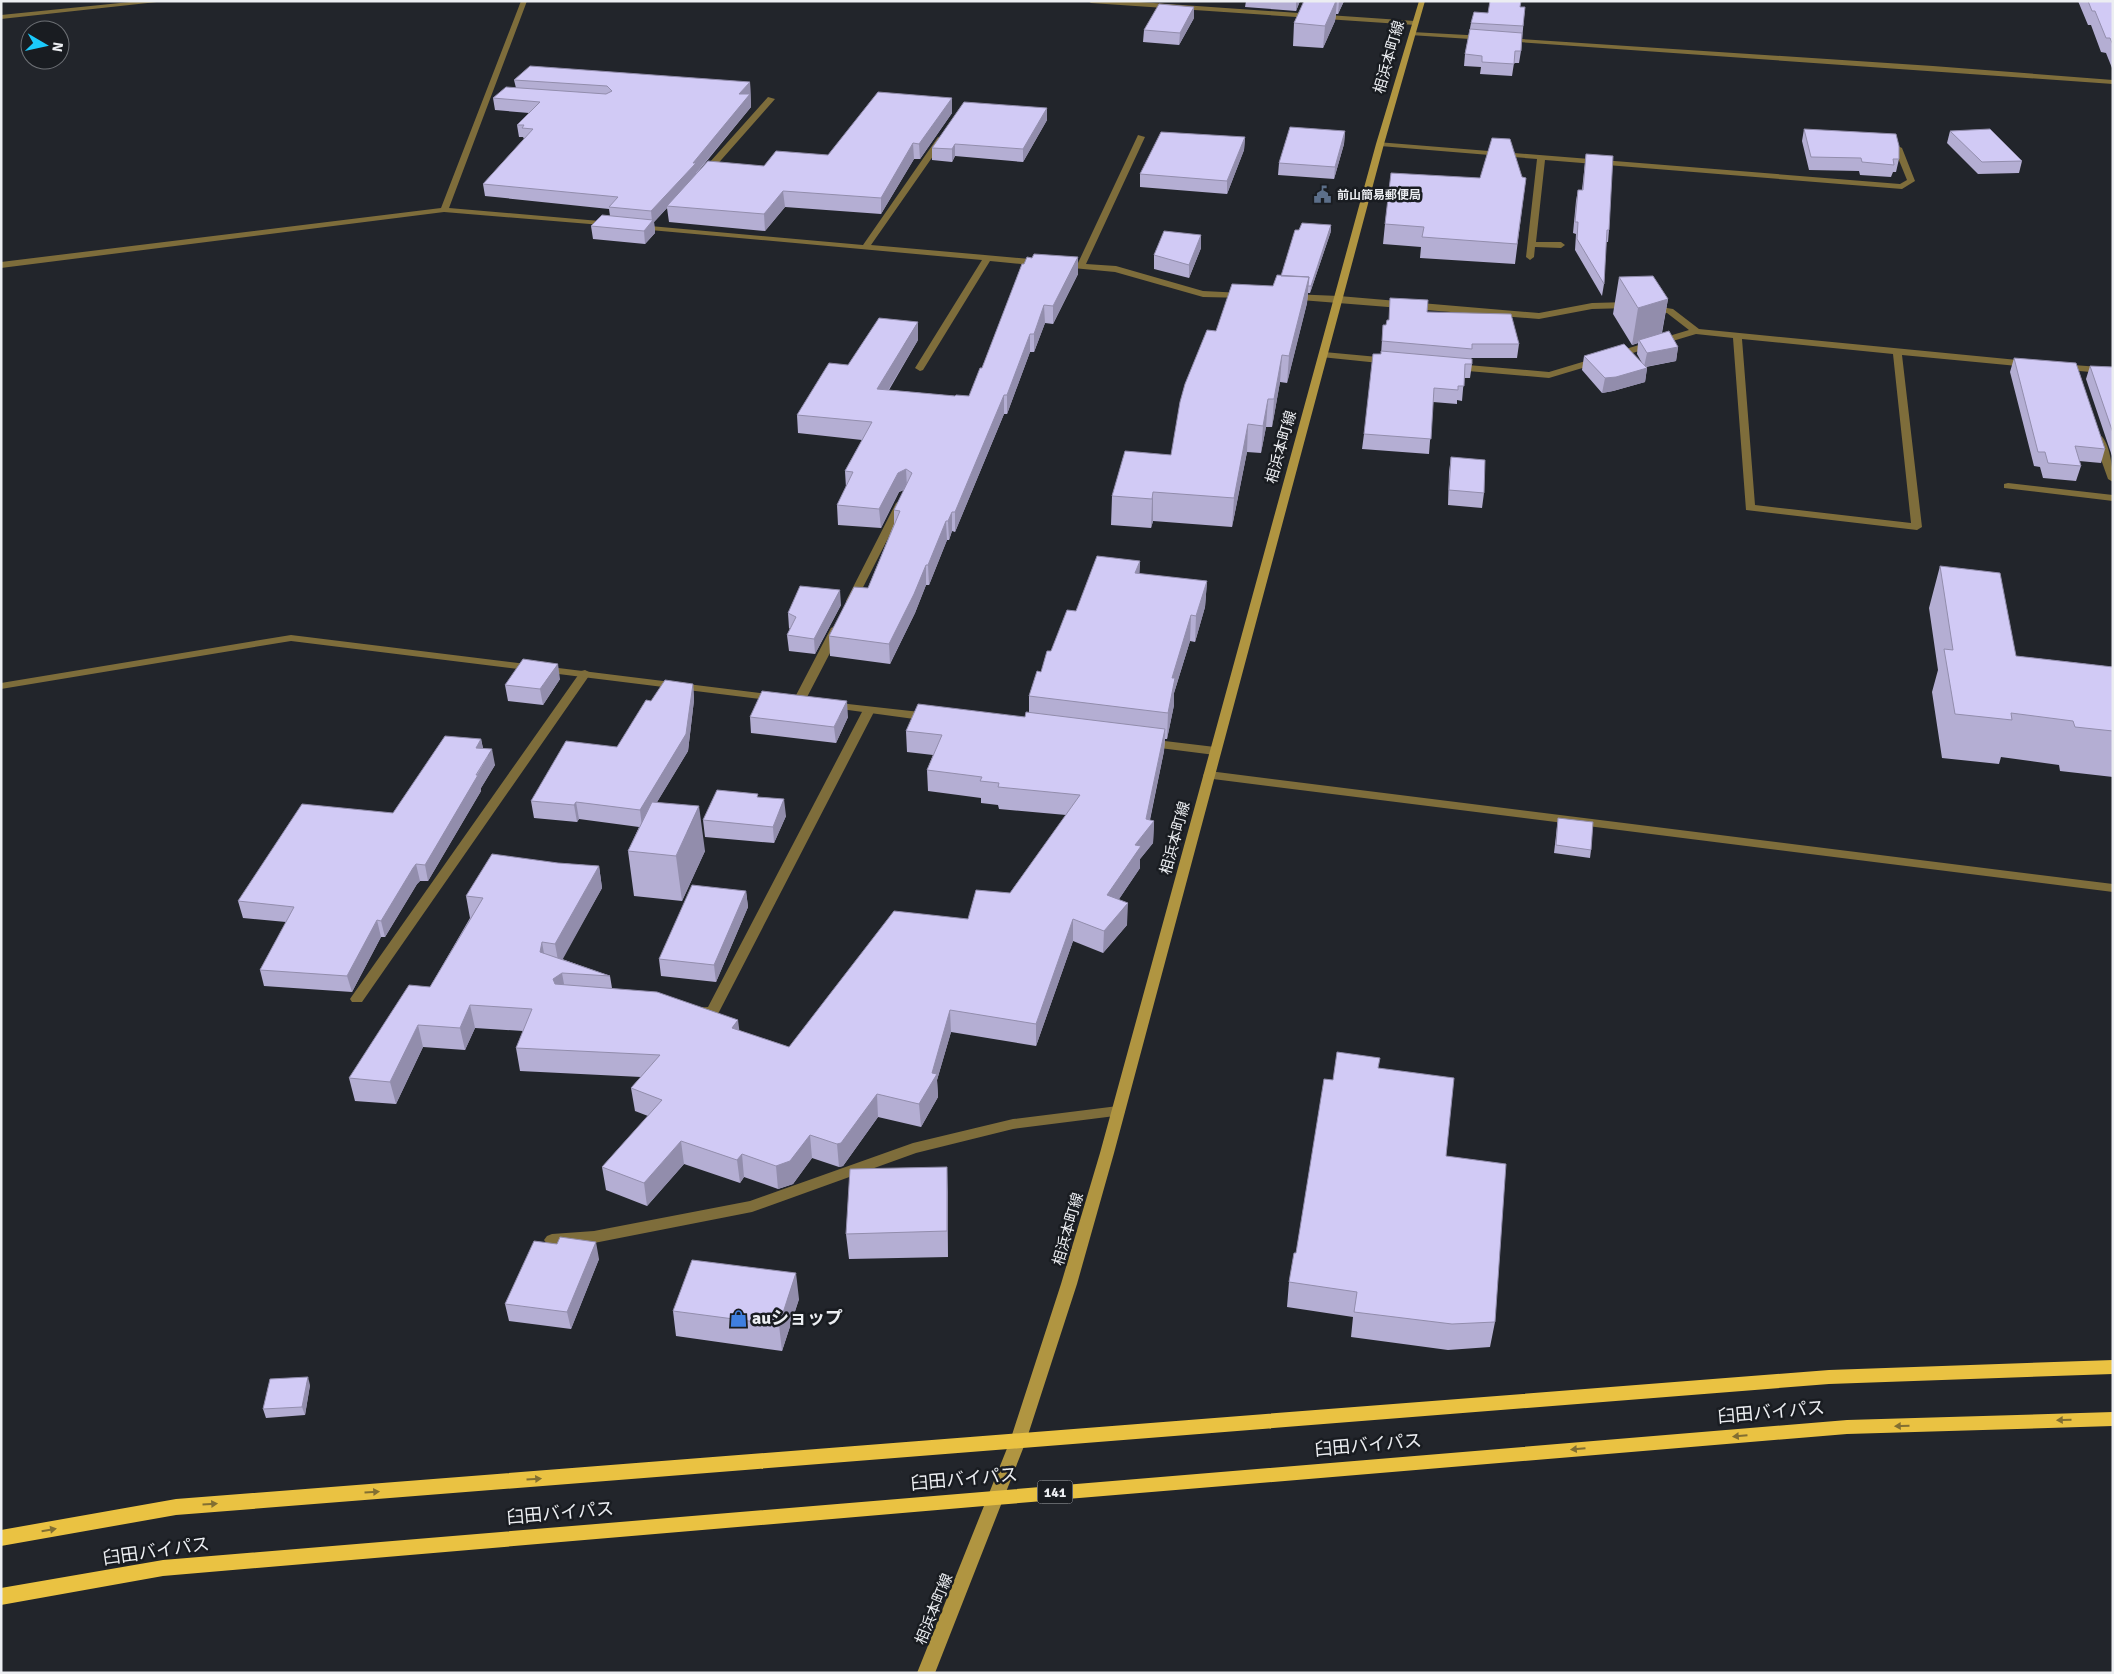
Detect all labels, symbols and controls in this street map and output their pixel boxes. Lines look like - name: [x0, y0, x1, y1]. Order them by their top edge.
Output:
- street label: 相浜本町線: [1370, 18, 1408, 96]
- north arrow: [20, 20, 70, 70]
- text: N: [48, 41, 67, 53]
- public building icon: 前山簡易郵便局: [1313, 185, 1333, 205]
- place label: 前山簡易郵便局: [1337, 188, 1421, 203]
- street label: 相浜本町線: [1262, 408, 1300, 486]
- street label: 相浜本町線: [1157, 799, 1193, 877]
- street label: 相浜本町線: [1049, 1190, 1087, 1268]
- place label: auショップ: [752, 1307, 843, 1329]
- shop icon: auショップ: [728, 1308, 748, 1328]
- street label: 臼田バイパス: [1716, 1396, 1826, 1428]
- one-way arrow: [2056, 1417, 2072, 1425]
- one-way arrow: [1893, 1422, 1909, 1430]
- street label: 臼田バイパス: [1313, 1429, 1423, 1461]
- one-way arrow: [1731, 1432, 1747, 1440]
- one-way arrow: [1569, 1446, 1585, 1454]
- street label: 臼田バイパス: [909, 1463, 1019, 1495]
- one-way arrow: [526, 1475, 542, 1483]
- road number: 141: [1038, 1480, 1072, 1504]
- one-way arrow: [364, 1487, 380, 1495]
- street label: 臼田バイパス: [505, 1497, 615, 1529]
- one-way arrow: [202, 1500, 218, 1508]
- one-way arrow: [42, 1525, 58, 1533]
- street label: 臼田バイパス: [101, 1533, 211, 1569]
- street label: 相浜本町線: [912, 1571, 956, 1647]

